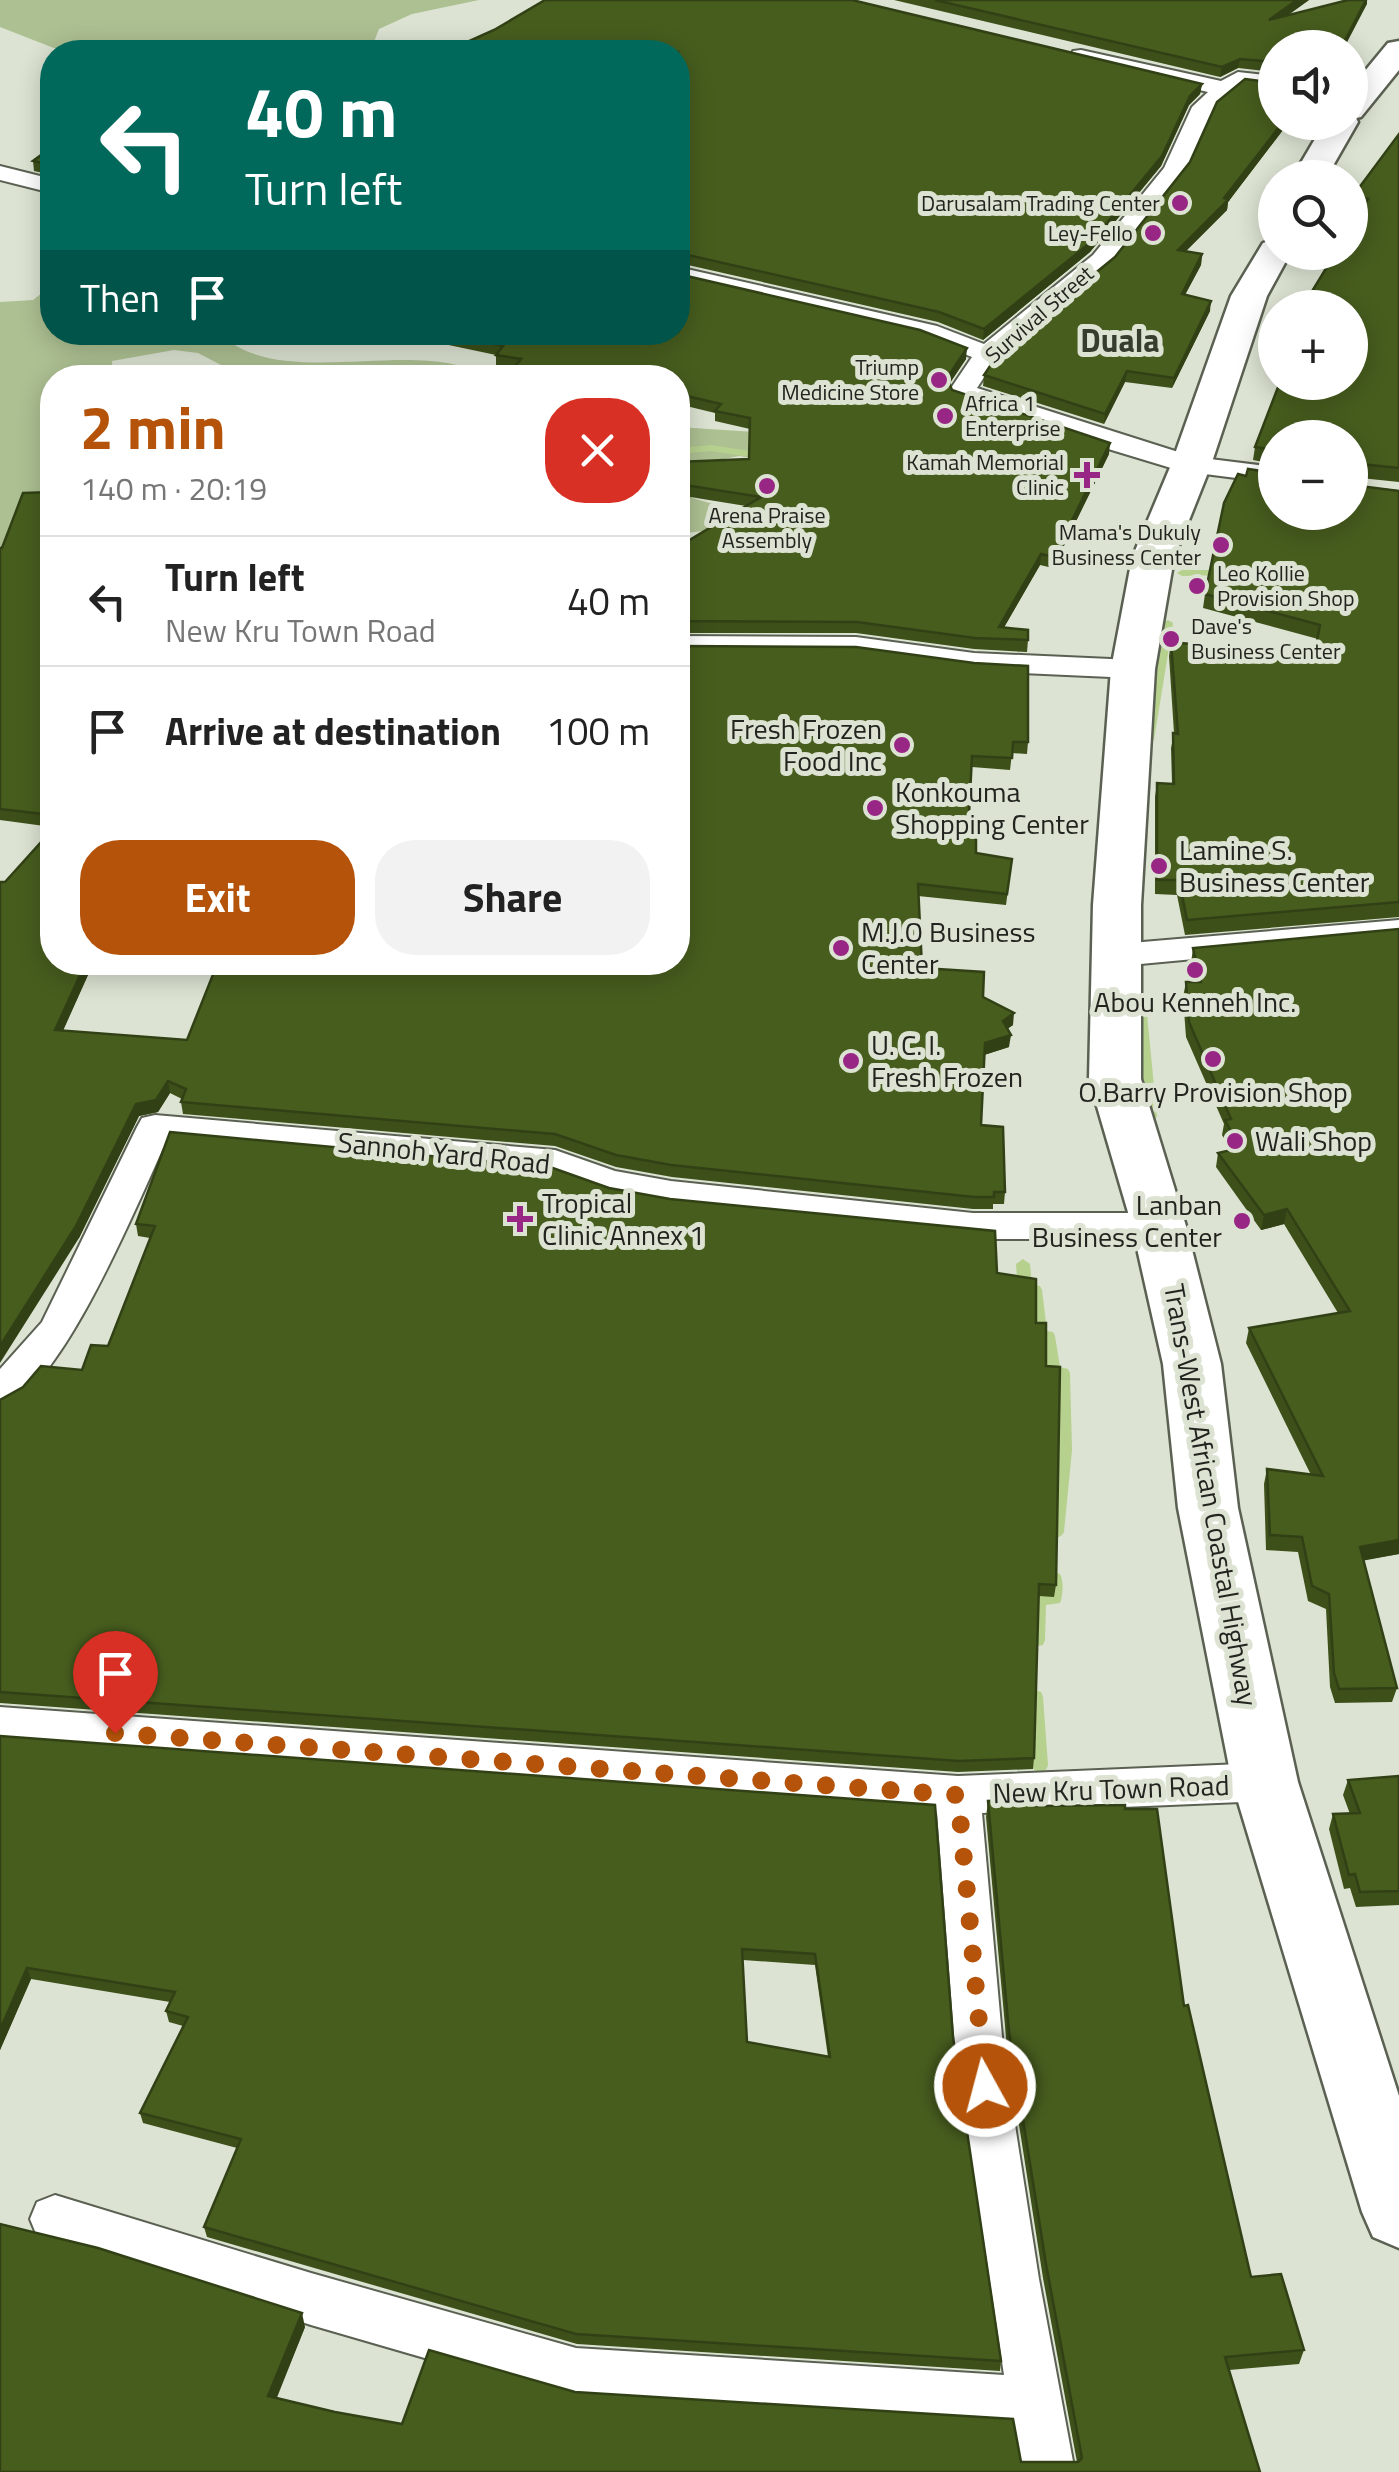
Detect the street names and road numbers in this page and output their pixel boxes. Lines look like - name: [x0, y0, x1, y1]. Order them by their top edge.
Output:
- street label: Survival Street: [977, 257, 1101, 371]
- street label: Sannoh Yard Road: [336, 1120, 552, 1185]
- street label: Trans-West African Coastal Highway: [1153, 1280, 1270, 1709]
- street label: New Kru Town Road: [992, 1763, 1230, 1814]

